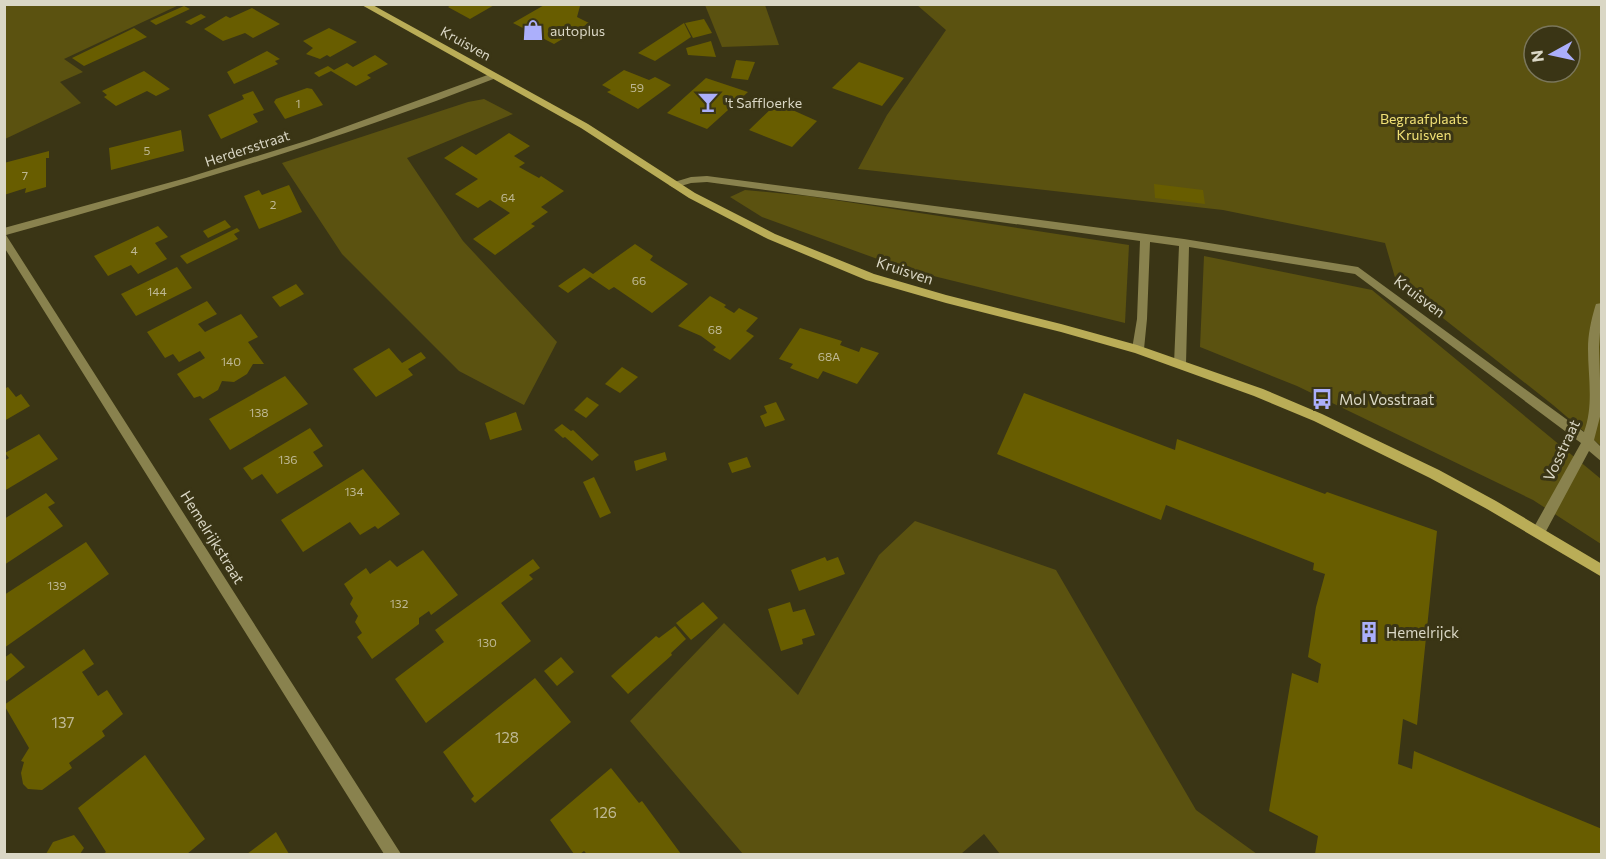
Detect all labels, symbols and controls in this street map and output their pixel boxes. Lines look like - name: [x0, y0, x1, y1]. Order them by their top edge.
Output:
- shop icon: autoplus: [521, 18, 545, 42]
- street label: Kruisven: [438, 22, 494, 64]
- place label: autoplus: [550, 22, 605, 39]
- north arrow: [1522, 24, 1582, 84]
- text: N: [1526, 49, 1547, 63]
- house number: 59: [630, 80, 644, 94]
- bar icon: 't Saffloerke: [696, 90, 720, 114]
- place label: 't Saffloerke: [725, 94, 802, 111]
- house number: 1: [295, 96, 301, 110]
- park label: Begraafplaats Kruisven: [1380, 110, 1468, 143]
- street label: Herdersstraat: [202, 126, 292, 170]
- house number: 5: [144, 143, 151, 157]
- house number: 7: [22, 168, 28, 182]
- house number: 64: [501, 190, 515, 204]
- house number: 2: [270, 197, 277, 211]
- house number: 4: [130, 243, 138, 257]
- street label: Kruisven: [874, 252, 936, 288]
- street label: Kruisven: [1391, 271, 1449, 321]
- house number: 66: [632, 273, 646, 287]
- house number: 144: [147, 284, 167, 298]
- house number: 68: [708, 322, 722, 336]
- house number: 68A: [818, 349, 840, 363]
- house number: 140: [221, 354, 241, 368]
- bus stop icon: Mol Vosstraat: [1310, 387, 1334, 411]
- place label: Mol Vosstraat: [1339, 390, 1434, 408]
- house number: 138: [249, 405, 269, 419]
- street label: Vosstraat: [1539, 417, 1583, 483]
- house number: 136: [278, 452, 298, 466]
- house number: 134: [344, 484, 364, 498]
- street label: Hemelrijkstraat: [177, 487, 249, 587]
- house number: 139: [47, 578, 67, 592]
- house number: 132: [390, 596, 409, 610]
- building icon: Hemelrijck: [1357, 620, 1381, 644]
- place label: Hemelrijck: [1386, 623, 1459, 641]
- house number: 130: [477, 635, 497, 649]
- house number: 137: [52, 713, 74, 731]
- house number: 128: [495, 728, 519, 746]
- house number: 126: [593, 803, 617, 821]

